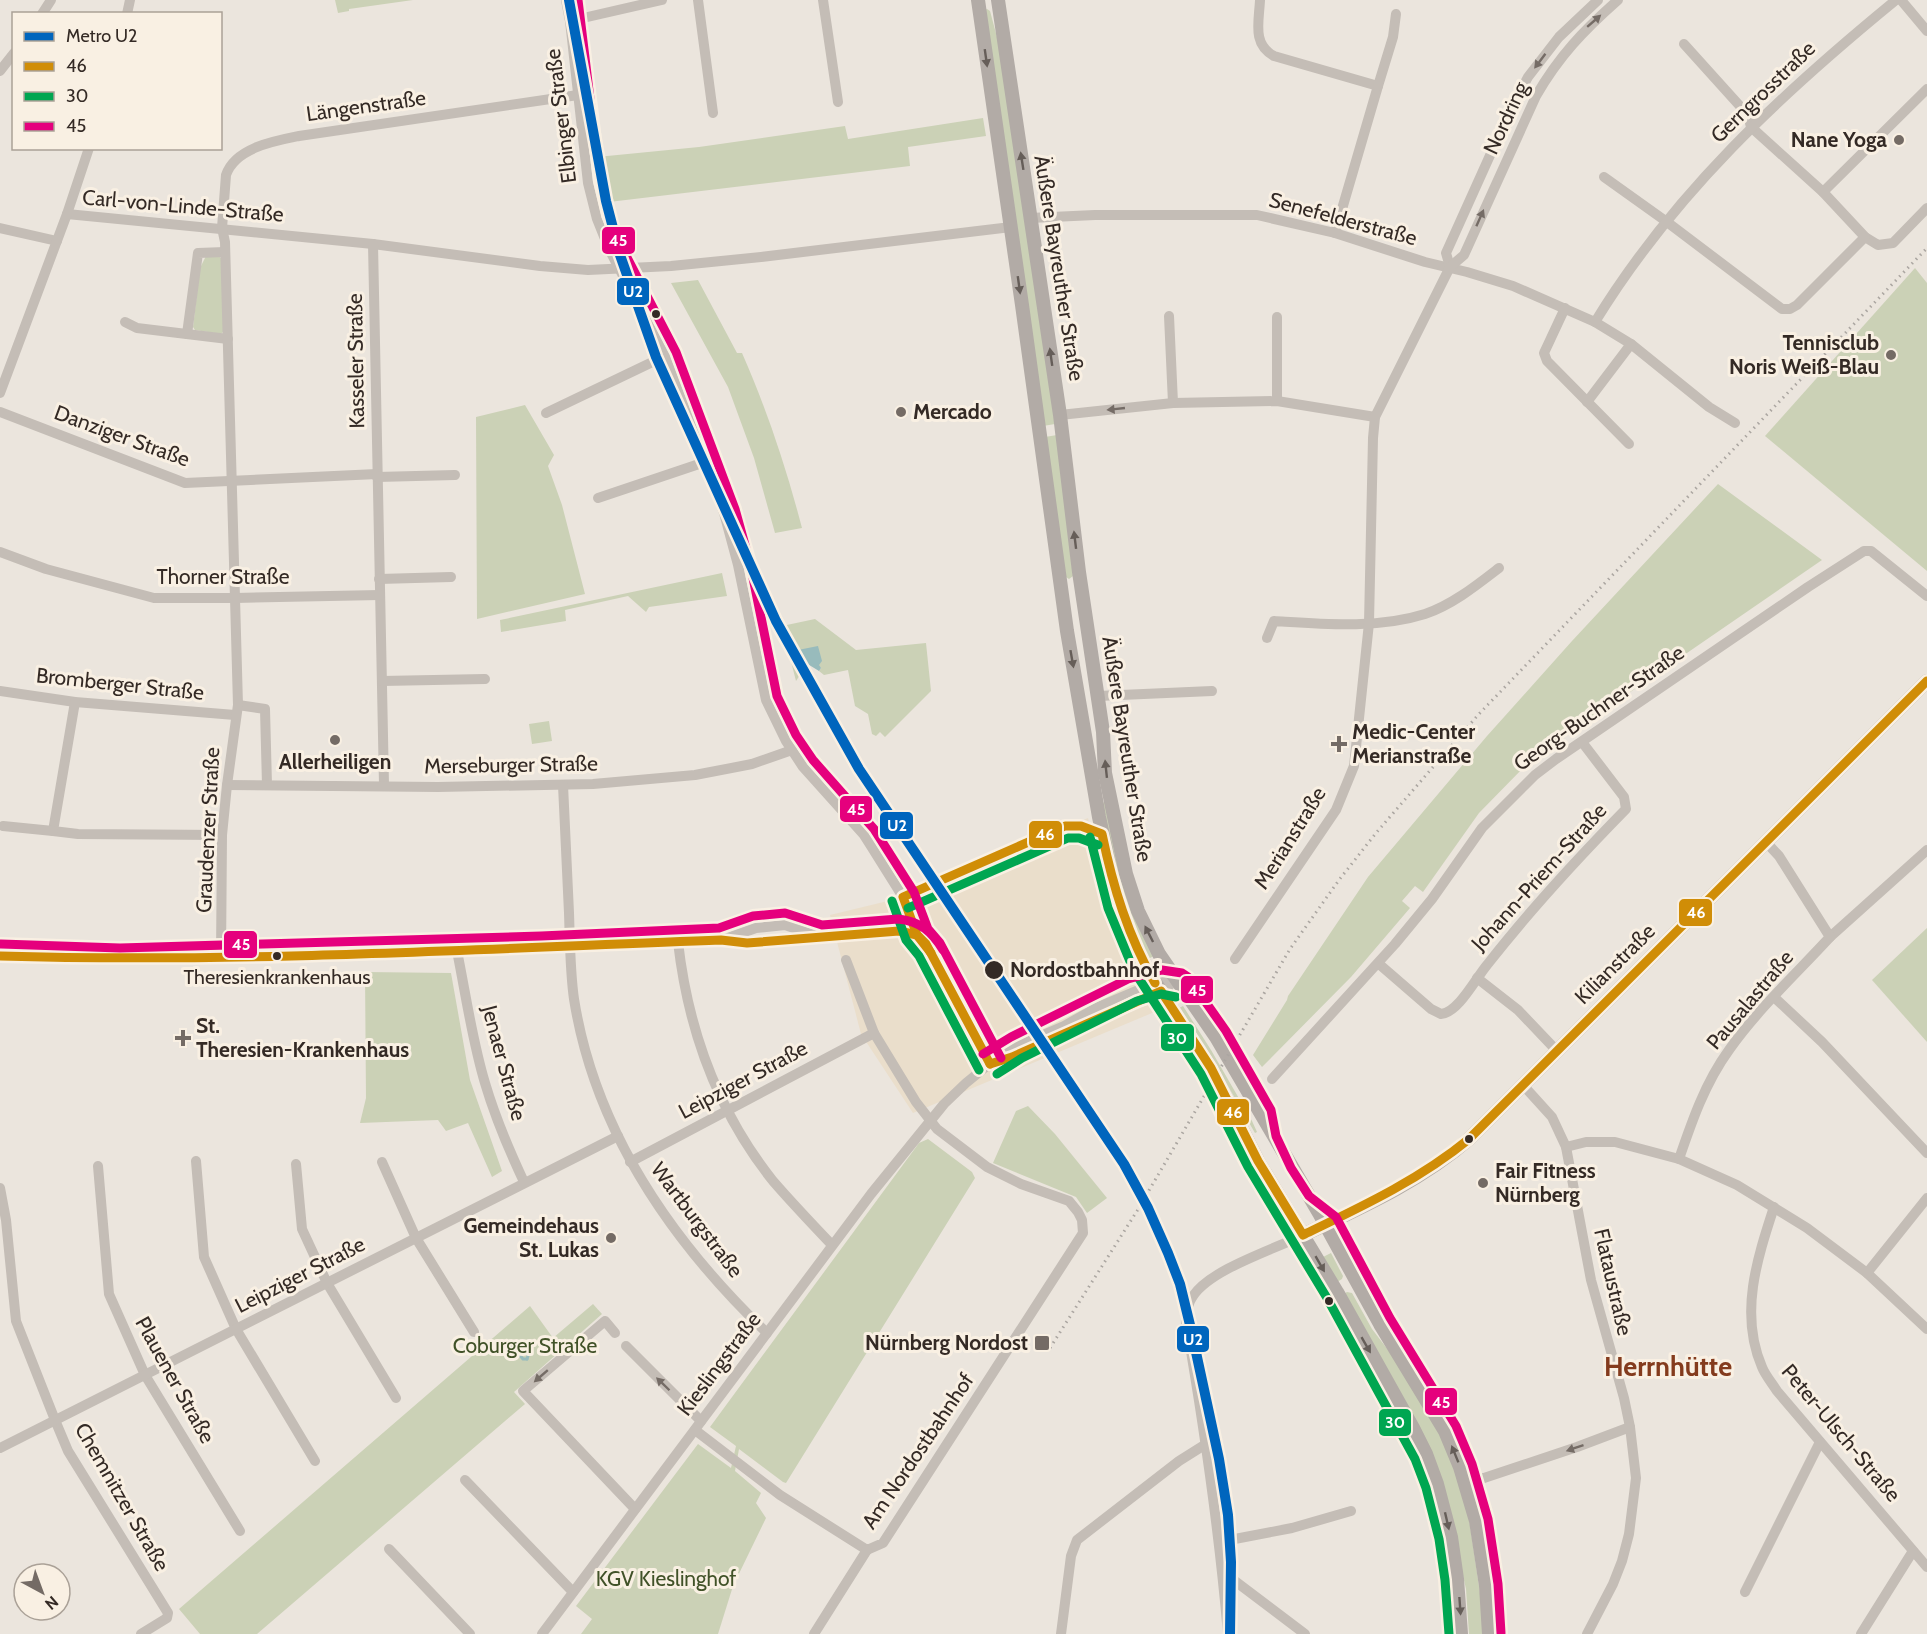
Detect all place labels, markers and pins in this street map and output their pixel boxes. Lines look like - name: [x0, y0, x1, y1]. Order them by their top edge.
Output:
- place label: Nane Yoga: [1791, 127, 1888, 152]
- marker: Nane Yoga: [1892, 133, 1906, 147]
- unlabelled marker: [650, 308, 662, 320]
- place label: Tennisclub Noris Weiß-Blau: [1729, 330, 1879, 379]
- marker: Tennisclub Noris Weiß-Blau: [1884, 348, 1898, 362]
- place label: Mercado: [913, 399, 992, 424]
- marker: Mercado: [894, 405, 908, 419]
- place label: Medic-Center Merianstraße: [1352, 719, 1475, 768]
- marker: Allerheiligen: [328, 733, 342, 747]
- marker: Medic-Center Merianstraße: [1330, 735, 1348, 753]
- place label: Allerheiligen: [279, 749, 391, 774]
- marker: Theresienkrankenhaus: [271, 950, 283, 962]
- place label: Nordostbahnhof: [1010, 957, 1160, 982]
- marker: Nordostbahnhof: [983, 959, 1005, 981]
- place label: Theresienkrankenhaus: [184, 965, 370, 989]
- place label: St. Theresien-Krankenhaus: [196, 1013, 409, 1062]
- marker: St. Theresien-Krankenhaus: [174, 1029, 192, 1047]
- unlabelled marker: [1463, 1133, 1475, 1145]
- place label: Fair Fitness Nürnberg: [1495, 1158, 1596, 1207]
- marker: Fair Fitness Nürnberg: [1476, 1176, 1490, 1190]
- place label: Gemeindehaus St. Lukas: [463, 1213, 599, 1262]
- marker: Gemeindehaus St. Lukas: [604, 1231, 618, 1245]
- unlabelled marker: [1323, 1295, 1335, 1307]
- place label: Nürnberg Nordost: [865, 1330, 1028, 1355]
- marker: Nürnberg Nordost: [1033, 1334, 1051, 1352]

